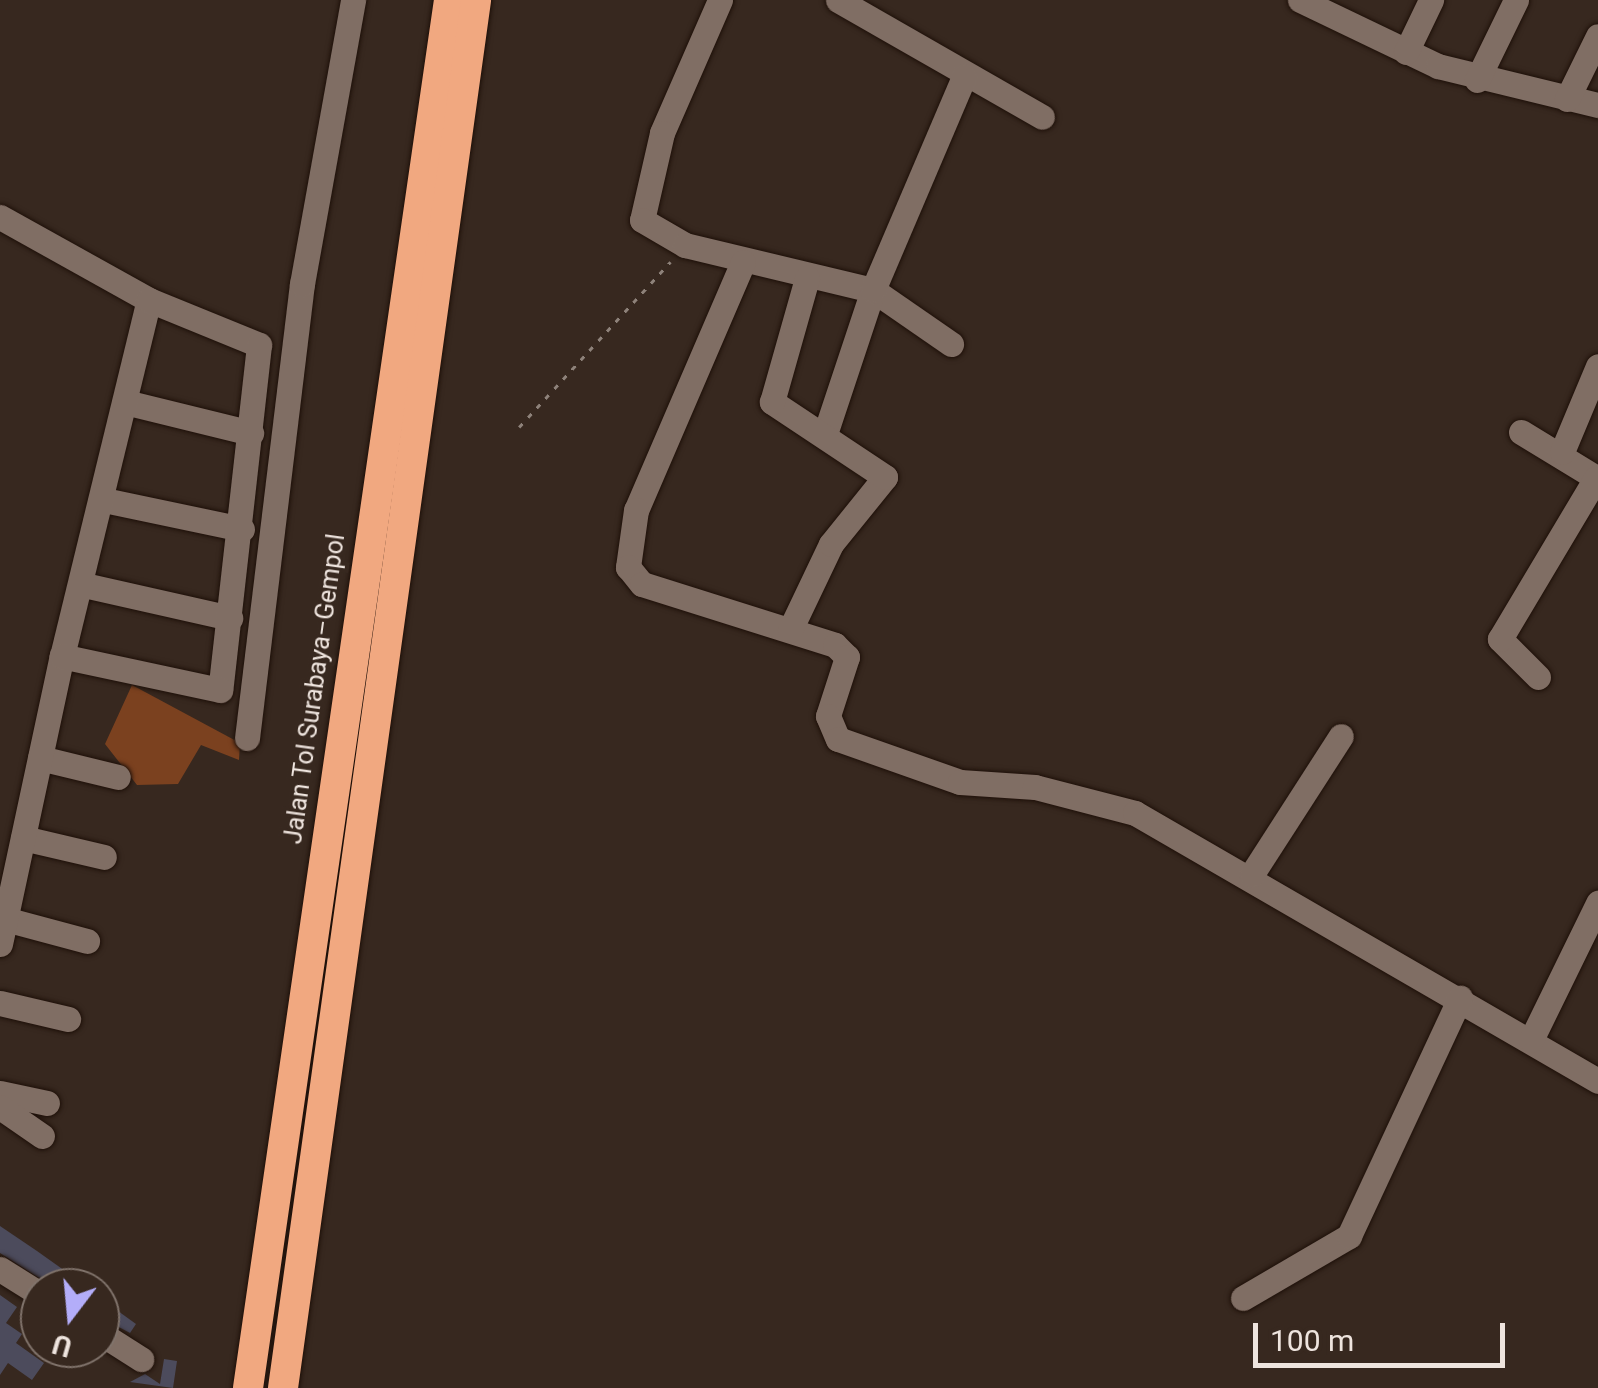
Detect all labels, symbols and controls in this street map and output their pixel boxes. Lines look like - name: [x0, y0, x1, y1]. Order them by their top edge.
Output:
- street label: Jalan Tol Surabaya–Gempol: [278, 532, 352, 846]
- north arrow: [20, 1268, 120, 1368]
- scale bar: [1258, 1303, 1510, 1365]
- text: 100 m: [1270, 1323, 1354, 1358]
- text: U: [49, 1327, 76, 1364]

